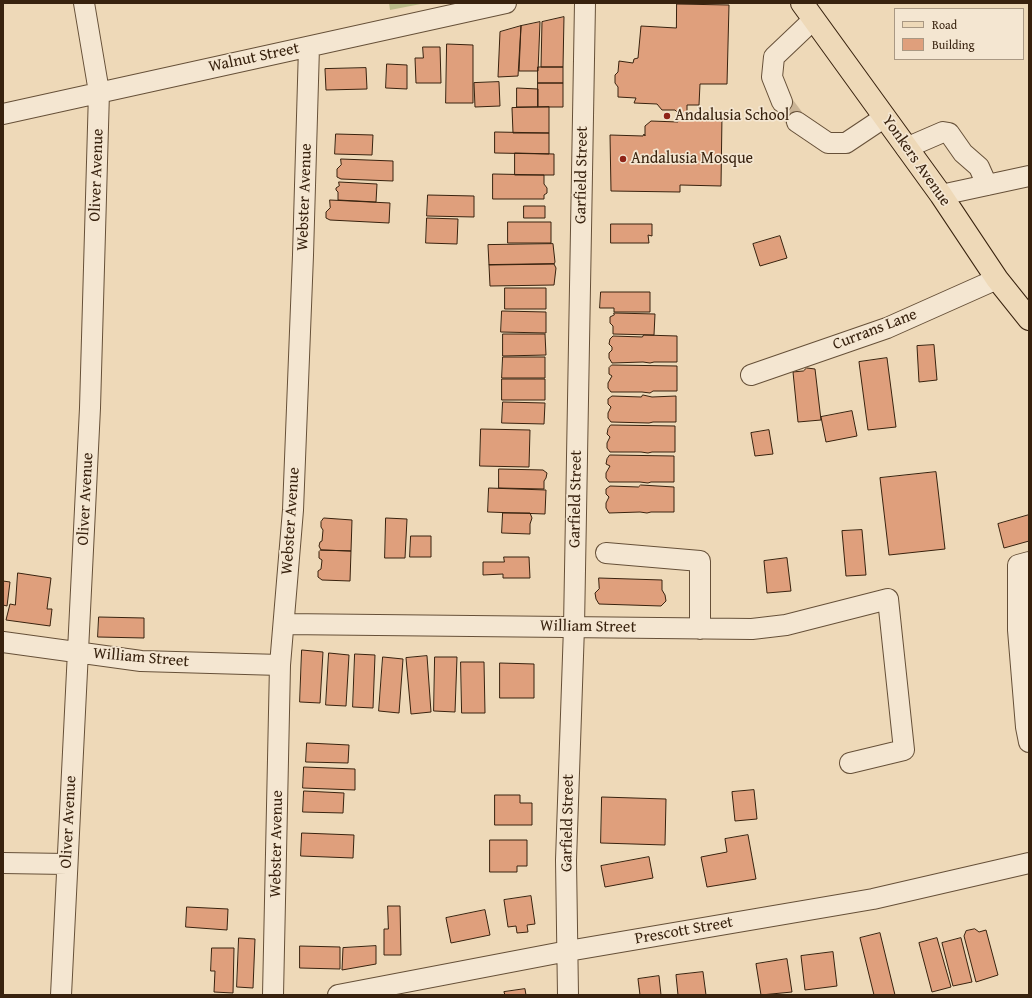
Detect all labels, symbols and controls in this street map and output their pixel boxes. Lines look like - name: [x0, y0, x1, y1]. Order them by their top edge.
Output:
- legend: [894, 8, 1024, 60]
- text: Road: [932, 16, 957, 33]
- text: Building: [932, 36, 975, 53]
- street label: Walnut Street: [207, 39, 301, 77]
- place label: Andalusia School: [675, 106, 789, 126]
- marker: Andalusia School: [662, 111, 672, 121]
- street label: Yonkers Avenue: [878, 112, 954, 210]
- street label: Garfield Street: [572, 126, 592, 224]
- street label: Oliver Avenue: [86, 128, 108, 222]
- street label: Webster Avenue: [294, 143, 316, 251]
- place label: Andalusia Mosque: [631, 149, 753, 169]
- marker: Andalusia Mosque: [618, 154, 628, 164]
- street label: Currans Lane: [830, 305, 920, 355]
- street label: Garfield Street: [566, 450, 586, 548]
- street label: Oliver Avenue: [74, 452, 98, 546]
- street label: Webster Avenue: [278, 467, 304, 575]
- street label: William Street: [540, 617, 636, 637]
- street label: William Street: [92, 644, 190, 672]
- street label: Garfield Street: [558, 774, 578, 872]
- street label: Oliver Avenue: [57, 775, 81, 869]
- street label: Webster Avenue: [266, 790, 288, 898]
- street label: Prescott Street: [633, 913, 735, 949]

